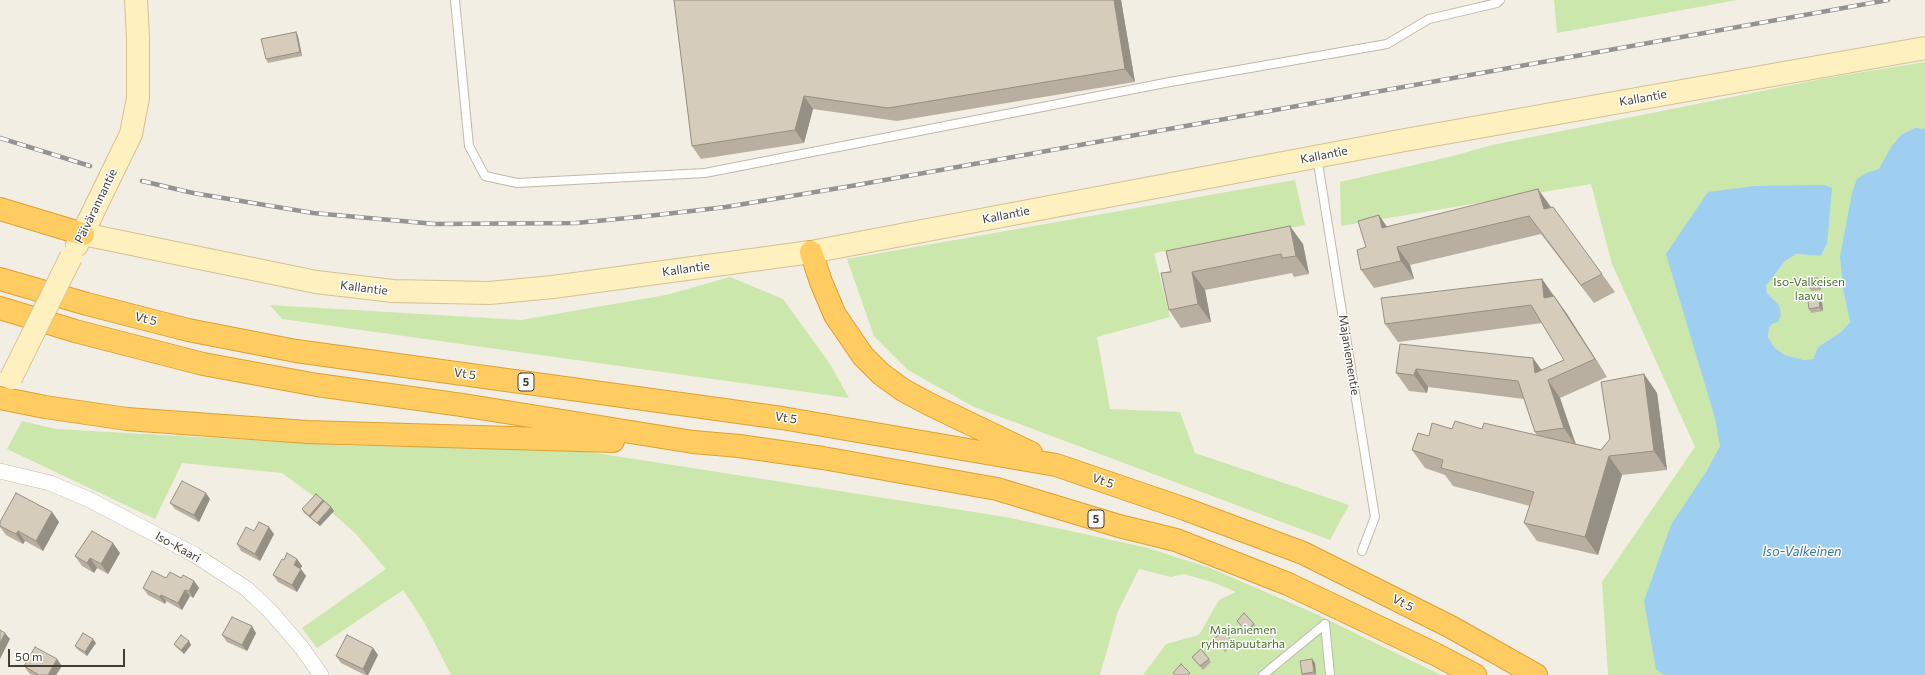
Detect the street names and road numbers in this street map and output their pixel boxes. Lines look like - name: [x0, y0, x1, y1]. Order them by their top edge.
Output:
- street label: Kallantie: [1618, 87, 1668, 109]
- street label: Kallantie: [1299, 143, 1349, 167]
- street label: Päivärannantie: [72, 166, 120, 246]
- street label: Kallantie: [981, 203, 1031, 227]
- street label: Kallantie: [661, 259, 711, 279]
- street label: Kallantie: [339, 278, 389, 298]
- street label: Vt 5: [134, 309, 158, 329]
- street label: Majaniementie: [1336, 314, 1362, 396]
- street label: Vt 5: [453, 366, 477, 382]
- road number: 5: [518, 373, 534, 391]
- street label: Vt 5: [774, 409, 798, 427]
- street label: Vt 5: [1090, 471, 1116, 491]
- road number: 5: [1088, 510, 1104, 528]
- street label: Iso-Kaari: [153, 529, 203, 565]
- street label: Vt 5: [1390, 592, 1416, 614]

